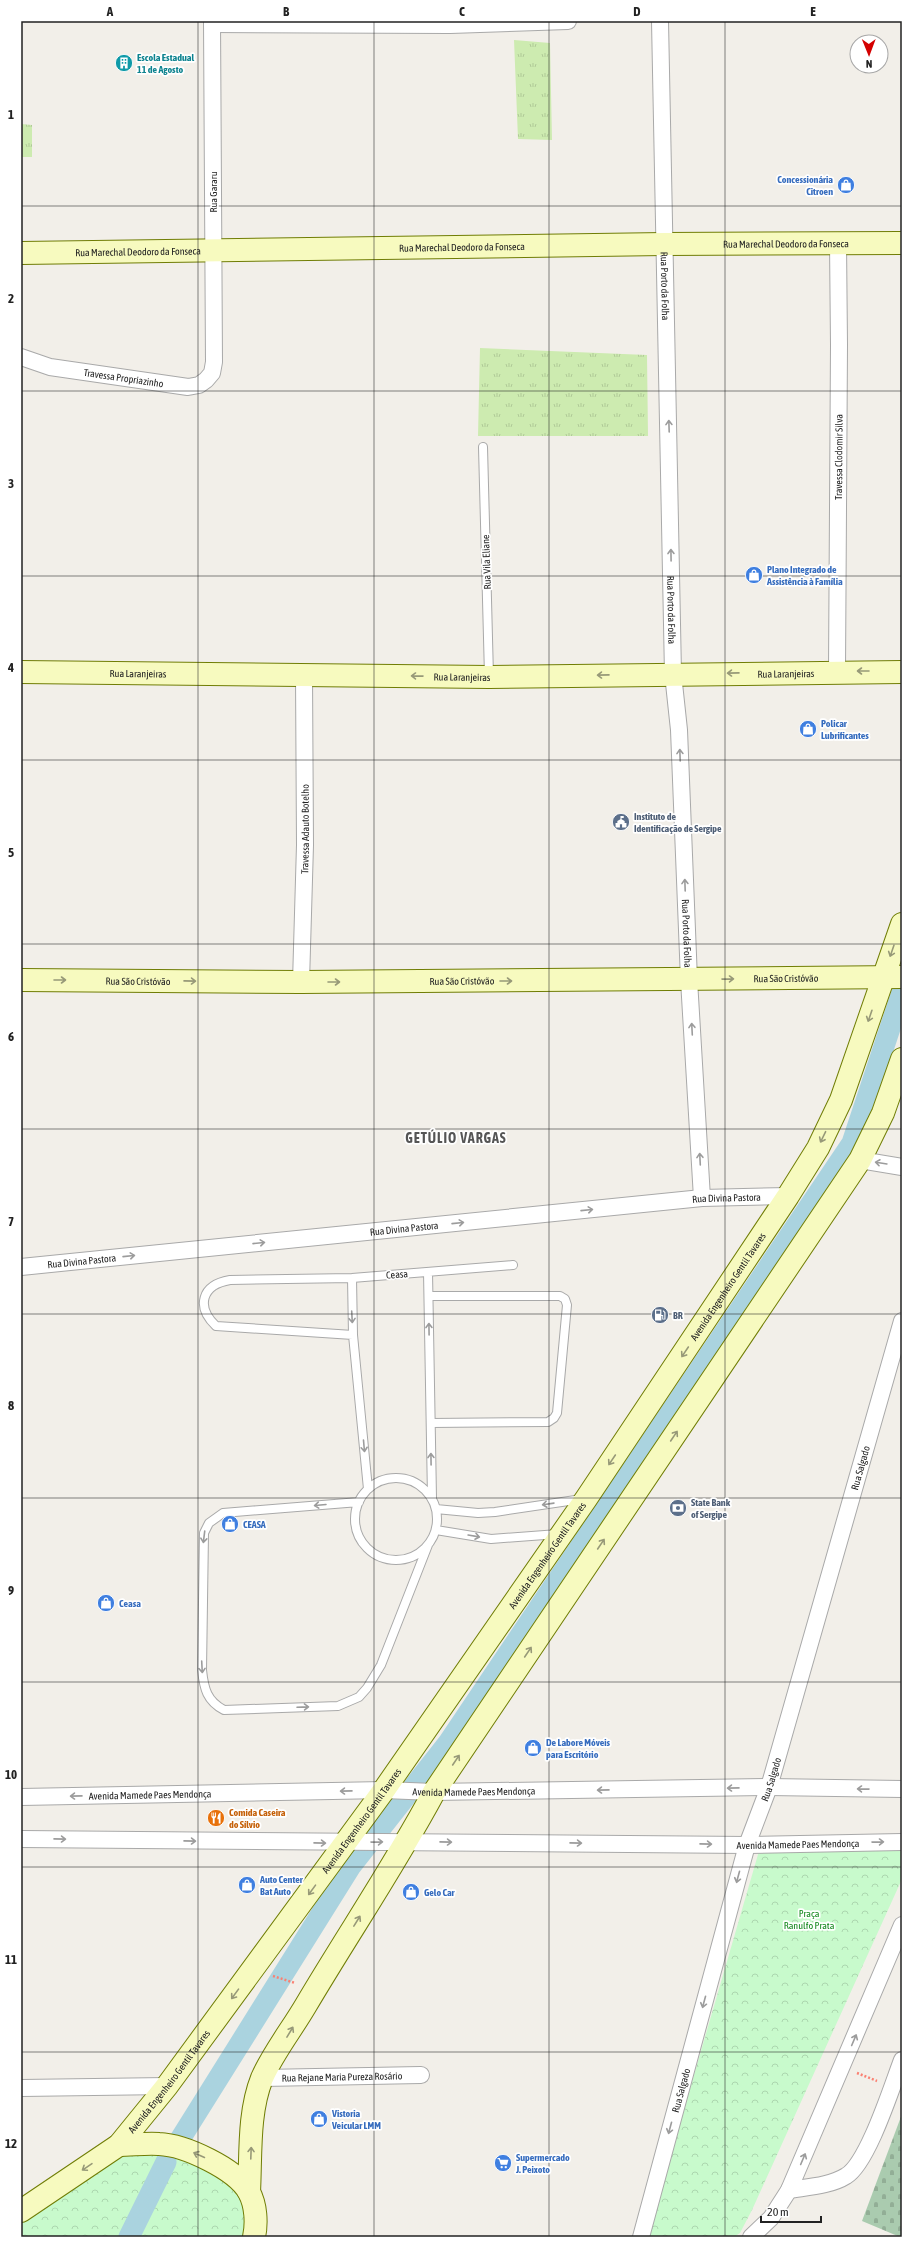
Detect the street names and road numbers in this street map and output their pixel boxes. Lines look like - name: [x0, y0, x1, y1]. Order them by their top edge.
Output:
- street label: Rua Gararu: [208, 171, 219, 212]
- street label: Rua Marechal Deodoro da Fonseca: [723, 238, 849, 250]
- street label: Rua Marechal Deodoro da Fonseca: [399, 241, 525, 254]
- street label: Rua Marechal Deodoro da Fonseca: [75, 245, 201, 258]
- street label: Rua Porto da Folha: [659, 252, 671, 321]
- street label: Travessa Propriazinho: [83, 367, 164, 389]
- street label: Travessa Clodomir Silva: [833, 414, 845, 500]
- street label: Rua Vila Eliane: [480, 534, 493, 590]
- street label: Rua Porto da Folha: [665, 575, 677, 645]
- street label: Rua Laranjeiras: [110, 668, 167, 680]
- street label: Rua Laranjeiras: [758, 668, 815, 680]
- street label: Rua Laranjeiras: [434, 671, 491, 683]
- street label: Travessa Adauto Botelho: [299, 784, 311, 874]
- street label: Rua Porto da Folha: [680, 899, 694, 968]
- street label: Rua São Cristóvão: [753, 973, 819, 984]
- street label: Rua São Cristóvão: [430, 975, 495, 987]
- street label: Rua São Cristóvão: [106, 976, 171, 987]
- street label: Rua Divina Pastora: [692, 1192, 761, 1205]
- street label: Rua Divina Pastora: [369, 1220, 439, 1238]
- street label: Avenida Engenheiro Gentil Tavares: [688, 1230, 768, 1342]
- street label: Rua Divina Pastora: [47, 1252, 117, 1270]
- street label: Ceasa: [386, 1268, 409, 1281]
- street label: Rua Salgado: [849, 1444, 872, 1491]
- street label: Avenida Engenheiro Gentil Tavares: [507, 1500, 588, 1611]
- street label: Rua Salgado: [759, 1756, 783, 1803]
- street label: Avenida Engenheiro Gentil Tavares: [320, 1766, 404, 1876]
- street label: Avenida Mamede Paes Mendonça: [412, 1785, 536, 1798]
- street label: Avenida Mamede Paes Mendonça: [89, 1788, 212, 1802]
- street label: Avenida Mamede Paes Mendonça: [737, 1838, 860, 1851]
- street label: Avenida Engenheiro Gentil Tavares: [126, 2028, 212, 2135]
- street label: Rua Salgado: [670, 2067, 692, 2114]
- street label: Rua Rejane Maria Pureza Rosário: [282, 2070, 403, 2084]

